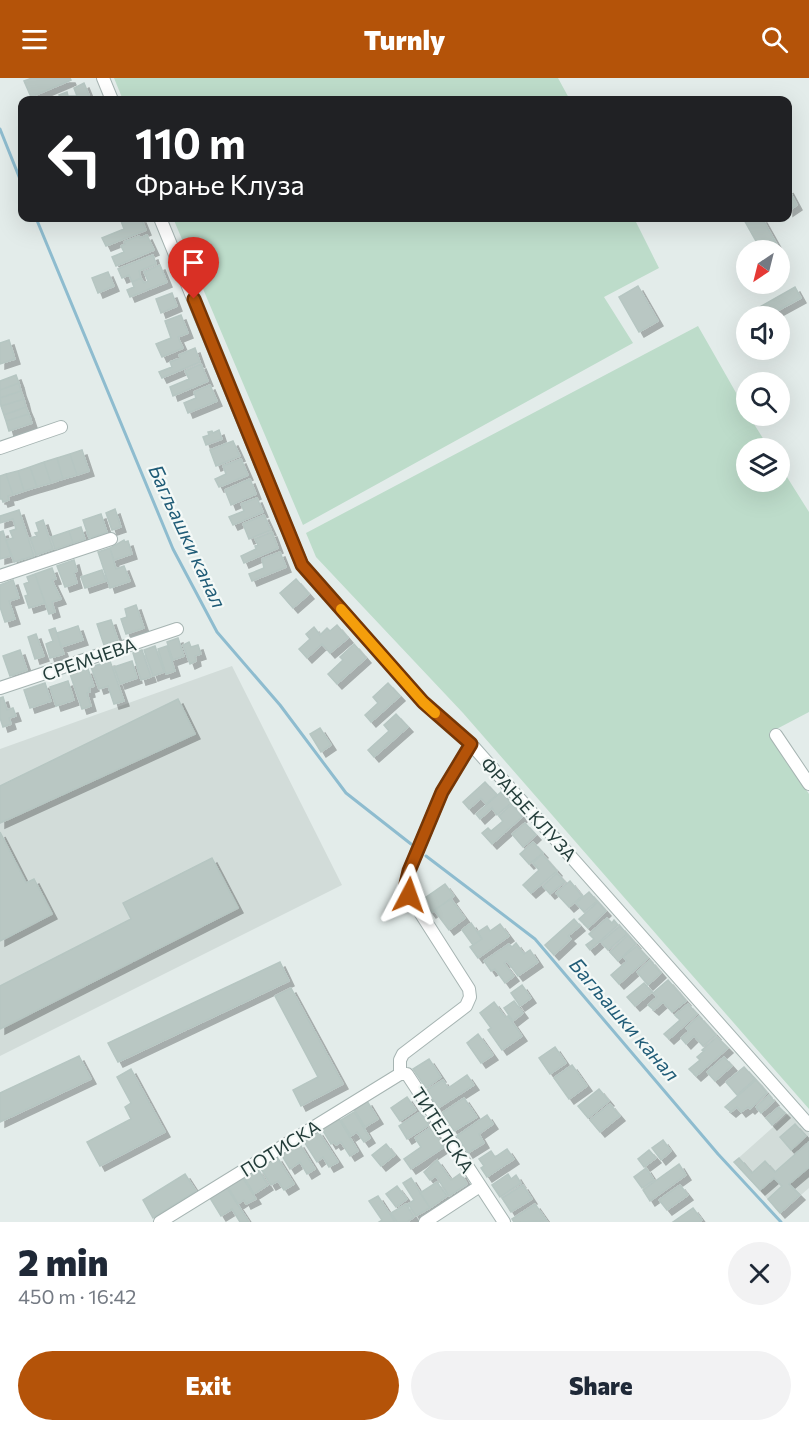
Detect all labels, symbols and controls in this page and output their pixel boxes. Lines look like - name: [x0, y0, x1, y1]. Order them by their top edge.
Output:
- icon: menu: [18, 23, 51, 56]
- text: Turnly: [364, 23, 445, 56]
- icon: search: [758, 23, 791, 56]
- text: 110 m: [135, 116, 246, 168]
- icon: left: [36, 120, 114, 198]
- text: Фрање Клуза: [135, 168, 305, 201]
- pin: [168, 237, 219, 299]
- north arrow: [736, 240, 790, 294]
- map controls: [736, 240, 790, 492]
- icon: arrive: [177, 246, 210, 279]
- button: sound: [736, 306, 790, 360]
- button: search: [736, 372, 790, 426]
- button: layers: [736, 438, 790, 492]
- water label: Багљашки канал: [144, 460, 232, 612]
- street label: СРЕМЧЕВА: [39, 633, 139, 685]
- street label: ФРАЊЕ КЛУЗА: [477, 753, 581, 865]
- position arrow: [377, 863, 441, 927]
- water label: Багљашки канал: [565, 952, 685, 1086]
- street label: ТИТЕЛСКА: [407, 1083, 479, 1177]
- street label: ПОТИСКА: [236, 1115, 324, 1181]
- text: 2 min: [18, 1239, 108, 1283]
- button: close: [728, 1242, 791, 1305]
- text: 450 m · 16:42: [18, 1284, 136, 1308]
- button: Exit: [18, 1351, 399, 1420]
- button: Share: [411, 1351, 791, 1420]

